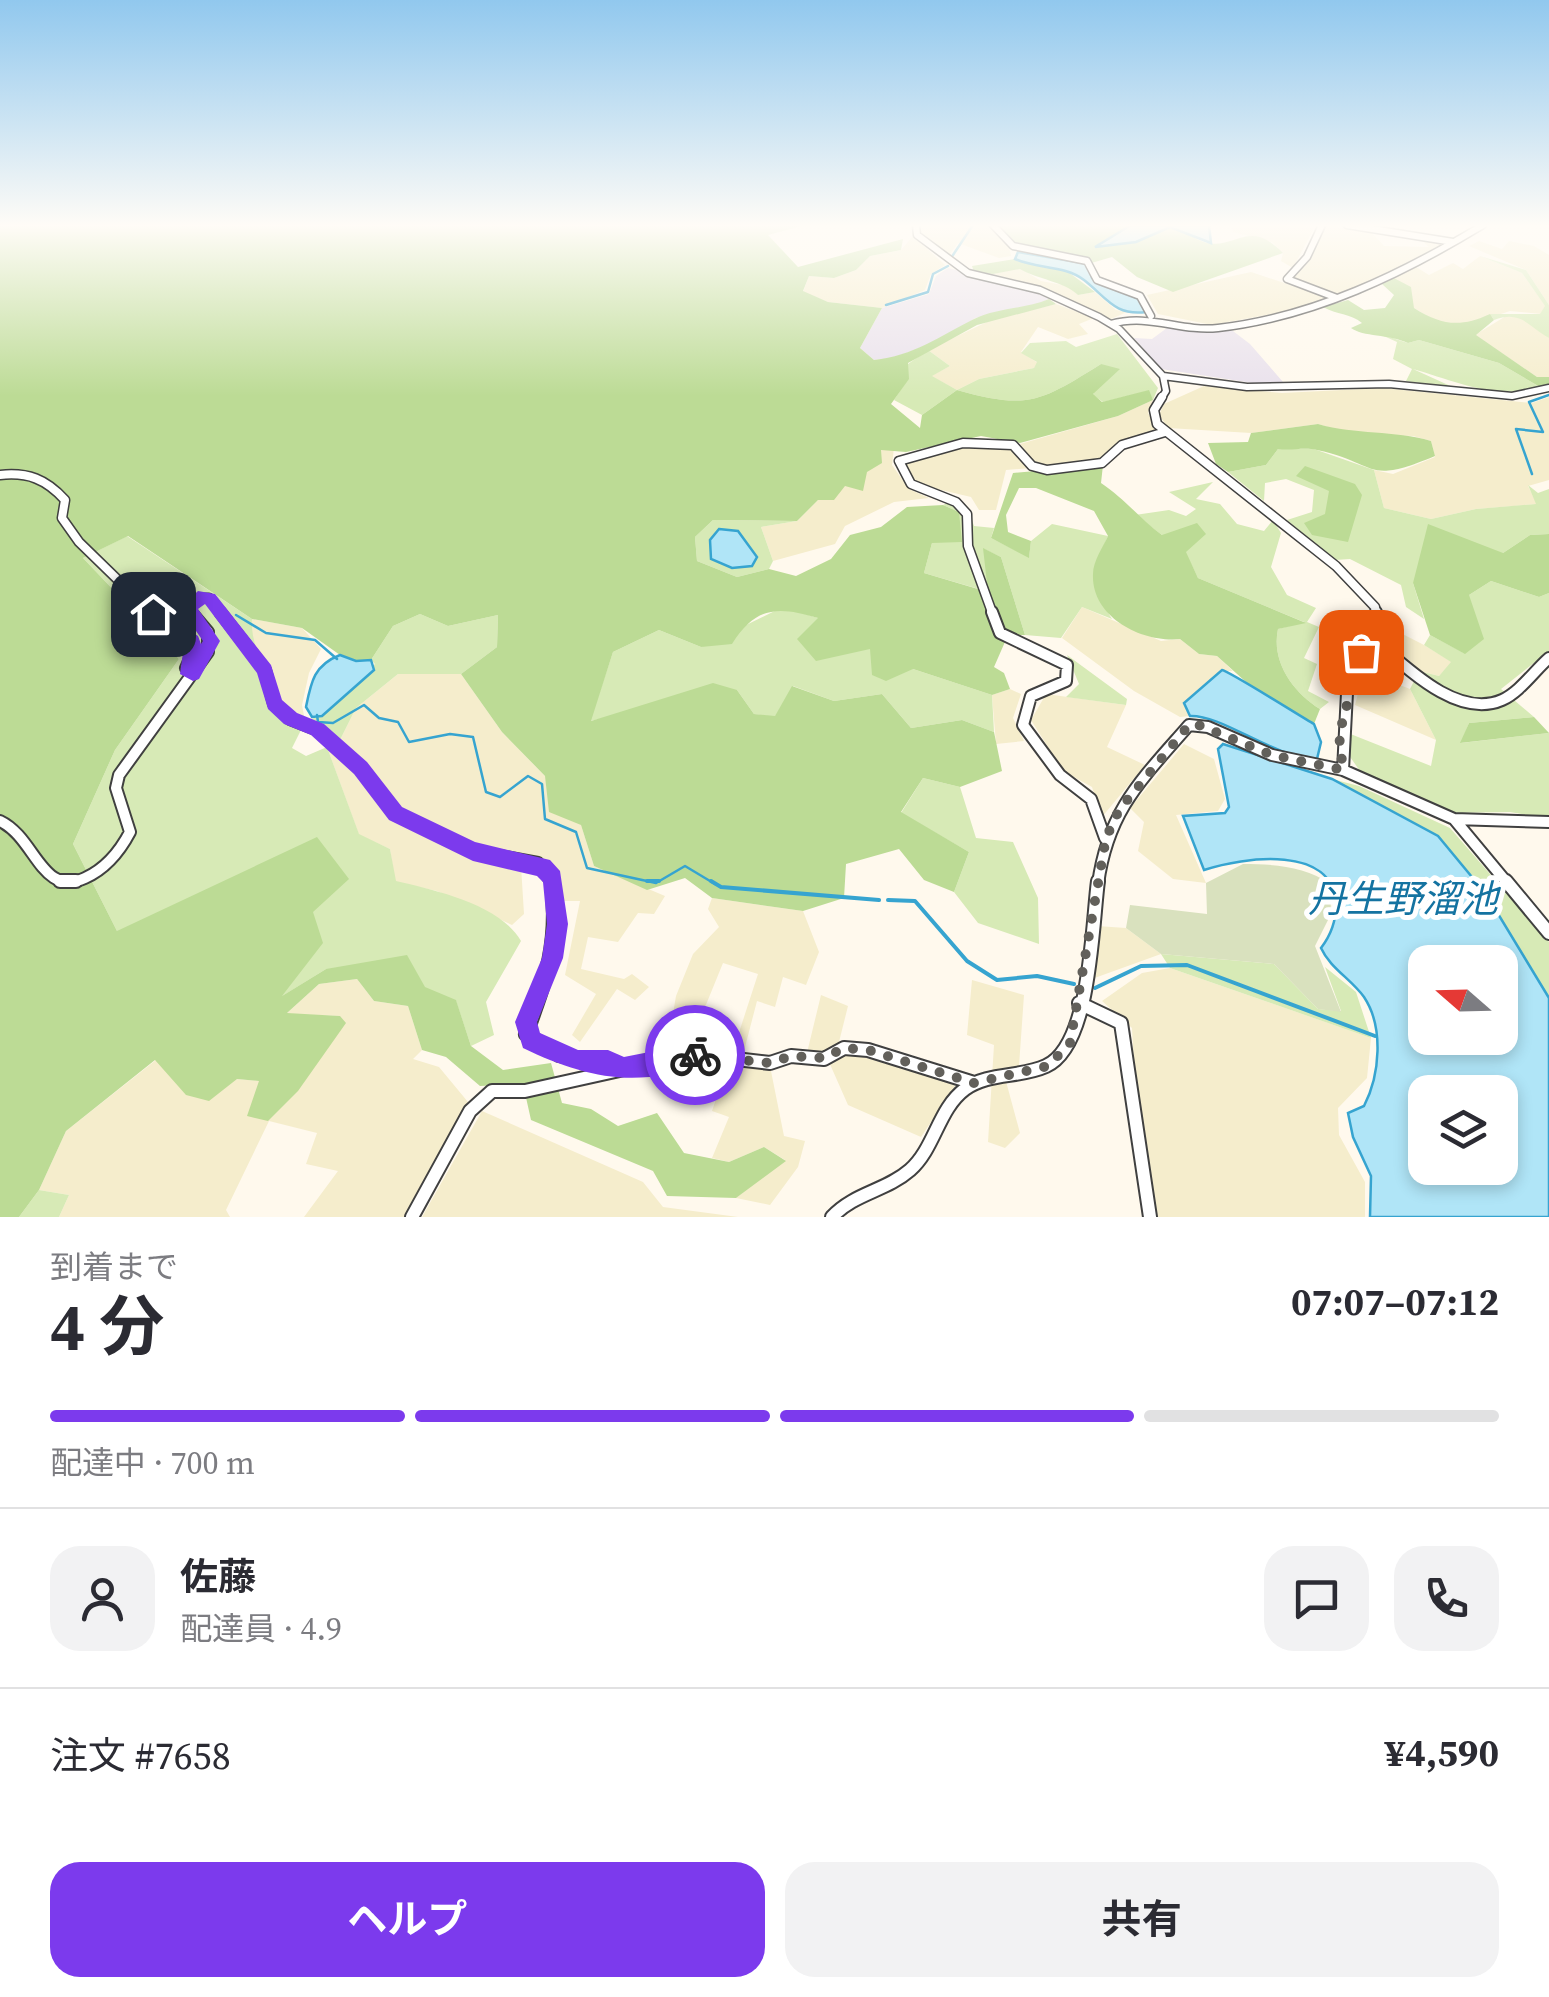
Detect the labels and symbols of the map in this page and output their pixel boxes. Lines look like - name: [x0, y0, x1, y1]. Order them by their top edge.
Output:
- pin: [111, 572, 196, 657]
- pin: [1319, 610, 1404, 695]
- water label: 丹生野溜池: [1308, 873, 1502, 925]
- north arrow: [1408, 945, 1518, 1055]
- courier: [645, 1005, 745, 1105]

